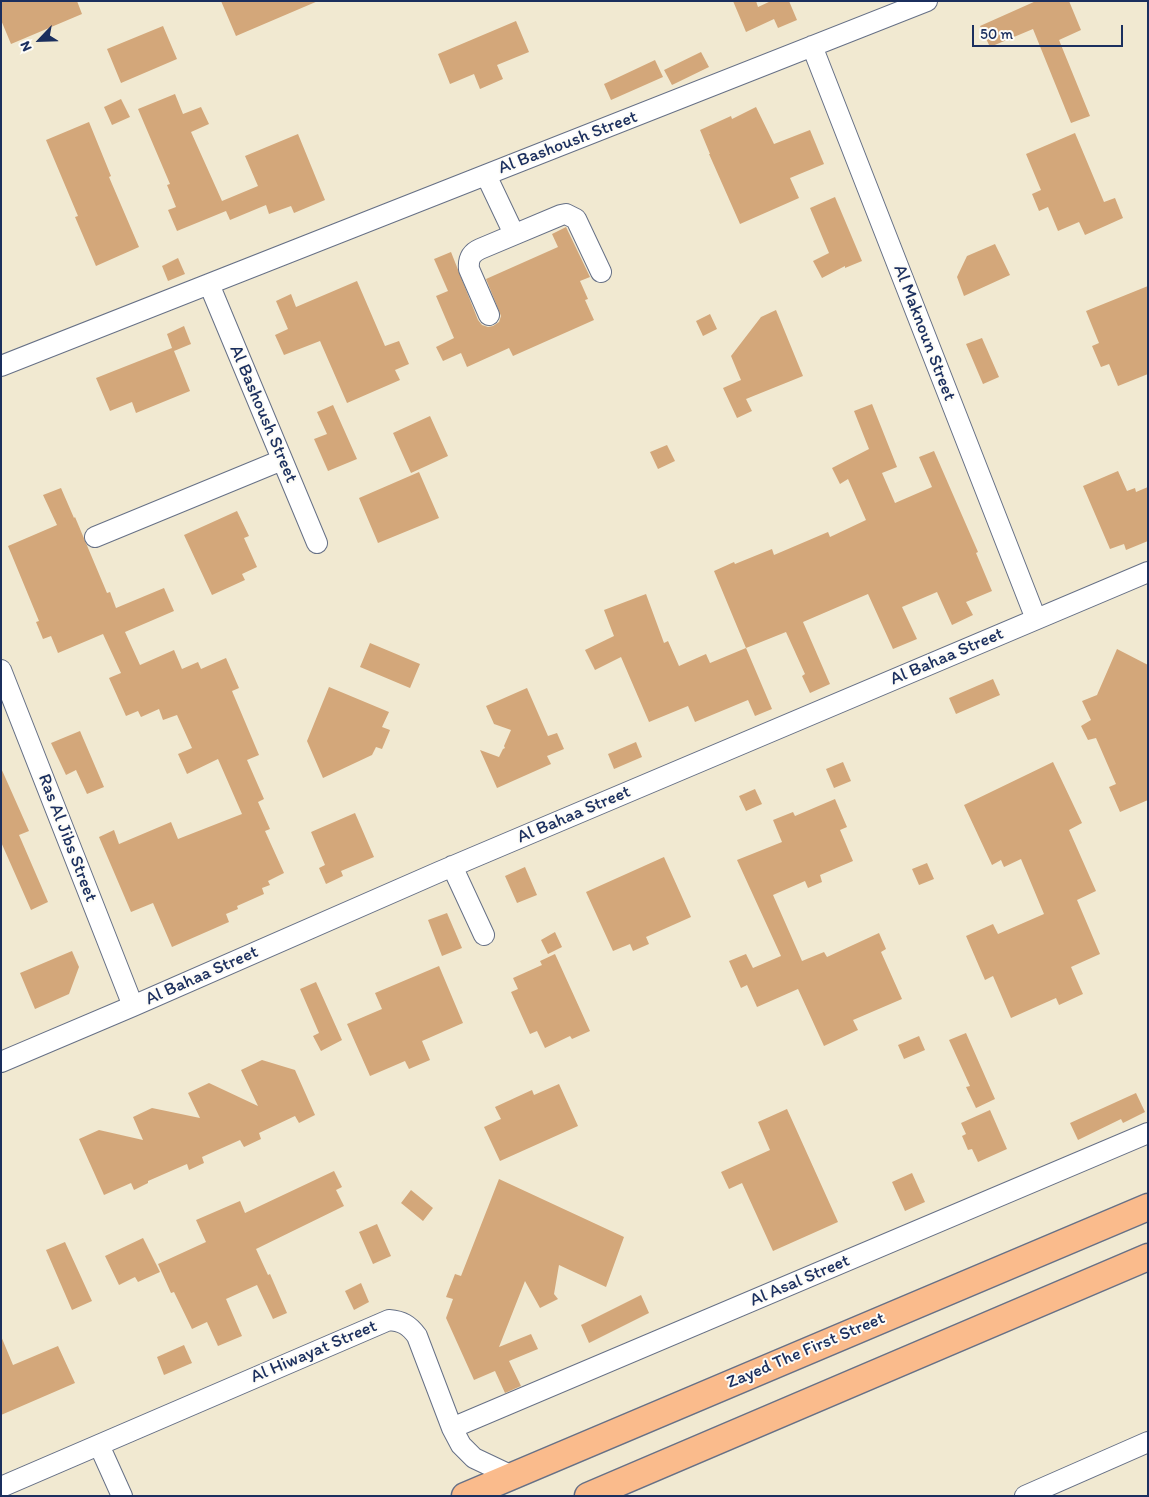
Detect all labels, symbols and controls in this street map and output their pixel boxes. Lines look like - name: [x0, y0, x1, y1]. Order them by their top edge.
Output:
- north arrow: [15, 15, 65, 65]
- scale bar: [974, 15, 1125, 47]
- text: 50 m: [980, 25, 1013, 43]
- text: N: [16, 39, 36, 54]
- street label: Al Bashoush Street: [495, 106, 641, 180]
- street label: Al Maknoun Street: [888, 262, 960, 404]
- street label: Al Bashoush Street: [224, 342, 302, 486]
- street label: Al Bahaa Street: [887, 623, 1007, 691]
- street label: Ras Al Jibs Street: [33, 771, 101, 905]
- street label: Al Bahaa Street: [514, 781, 634, 849]
- street label: Al Bahaa Street: [142, 941, 262, 1011]
- street label: Al Asal Street: [747, 1250, 853, 1312]
- street label: Zayed The First Street: [724, 1308, 888, 1394]
- street label: Al Hiwayat Street: [248, 1316, 380, 1388]

